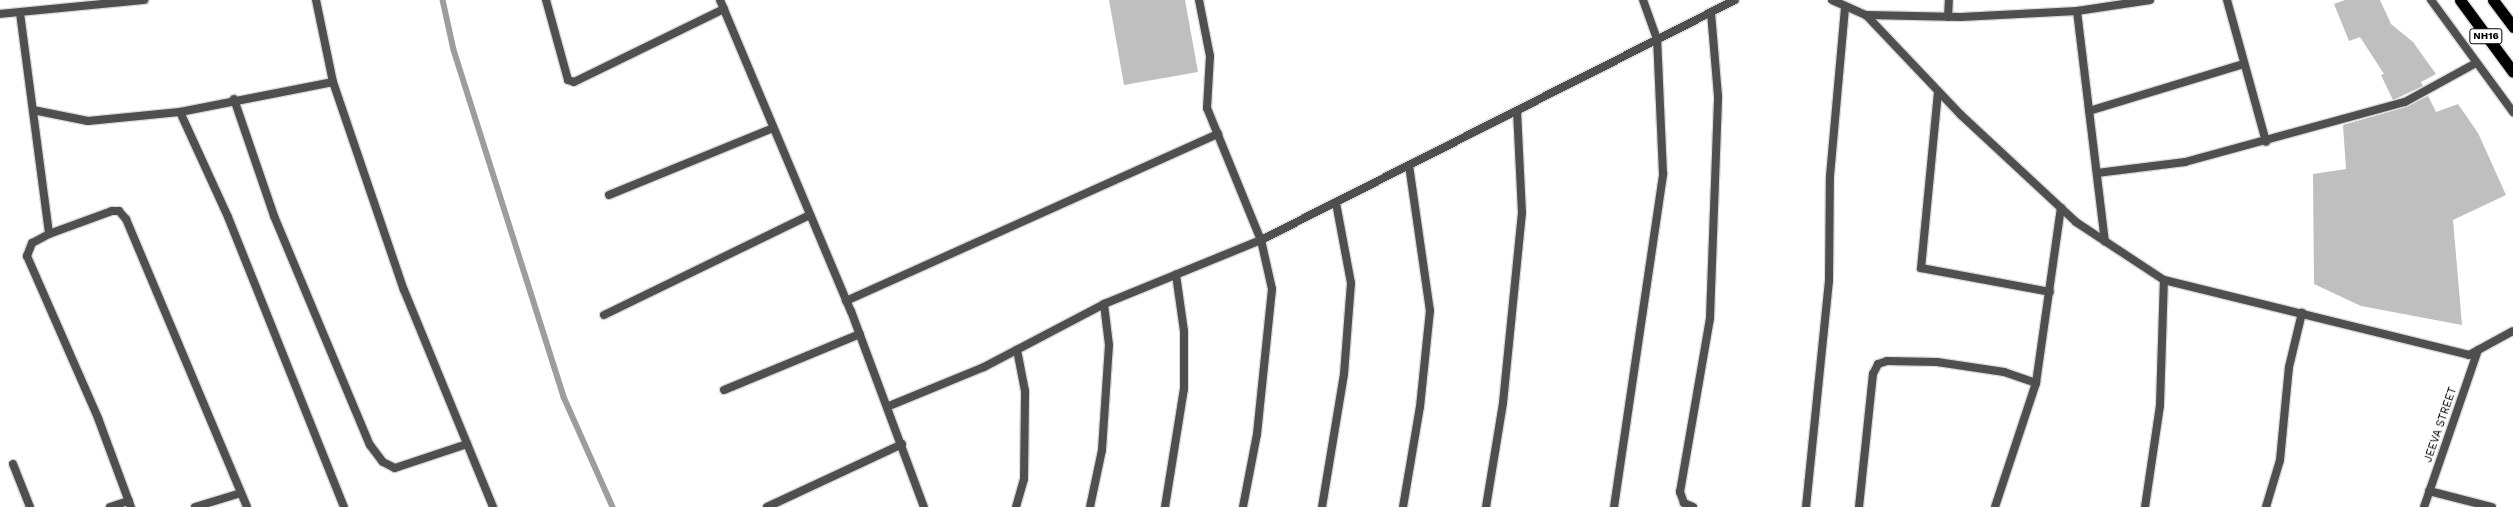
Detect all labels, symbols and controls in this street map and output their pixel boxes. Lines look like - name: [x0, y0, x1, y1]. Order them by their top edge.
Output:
- road number: NH16: [2469, 28, 2503, 44]
- street label: JEEVA STREET: [2422, 385, 2460, 465]

